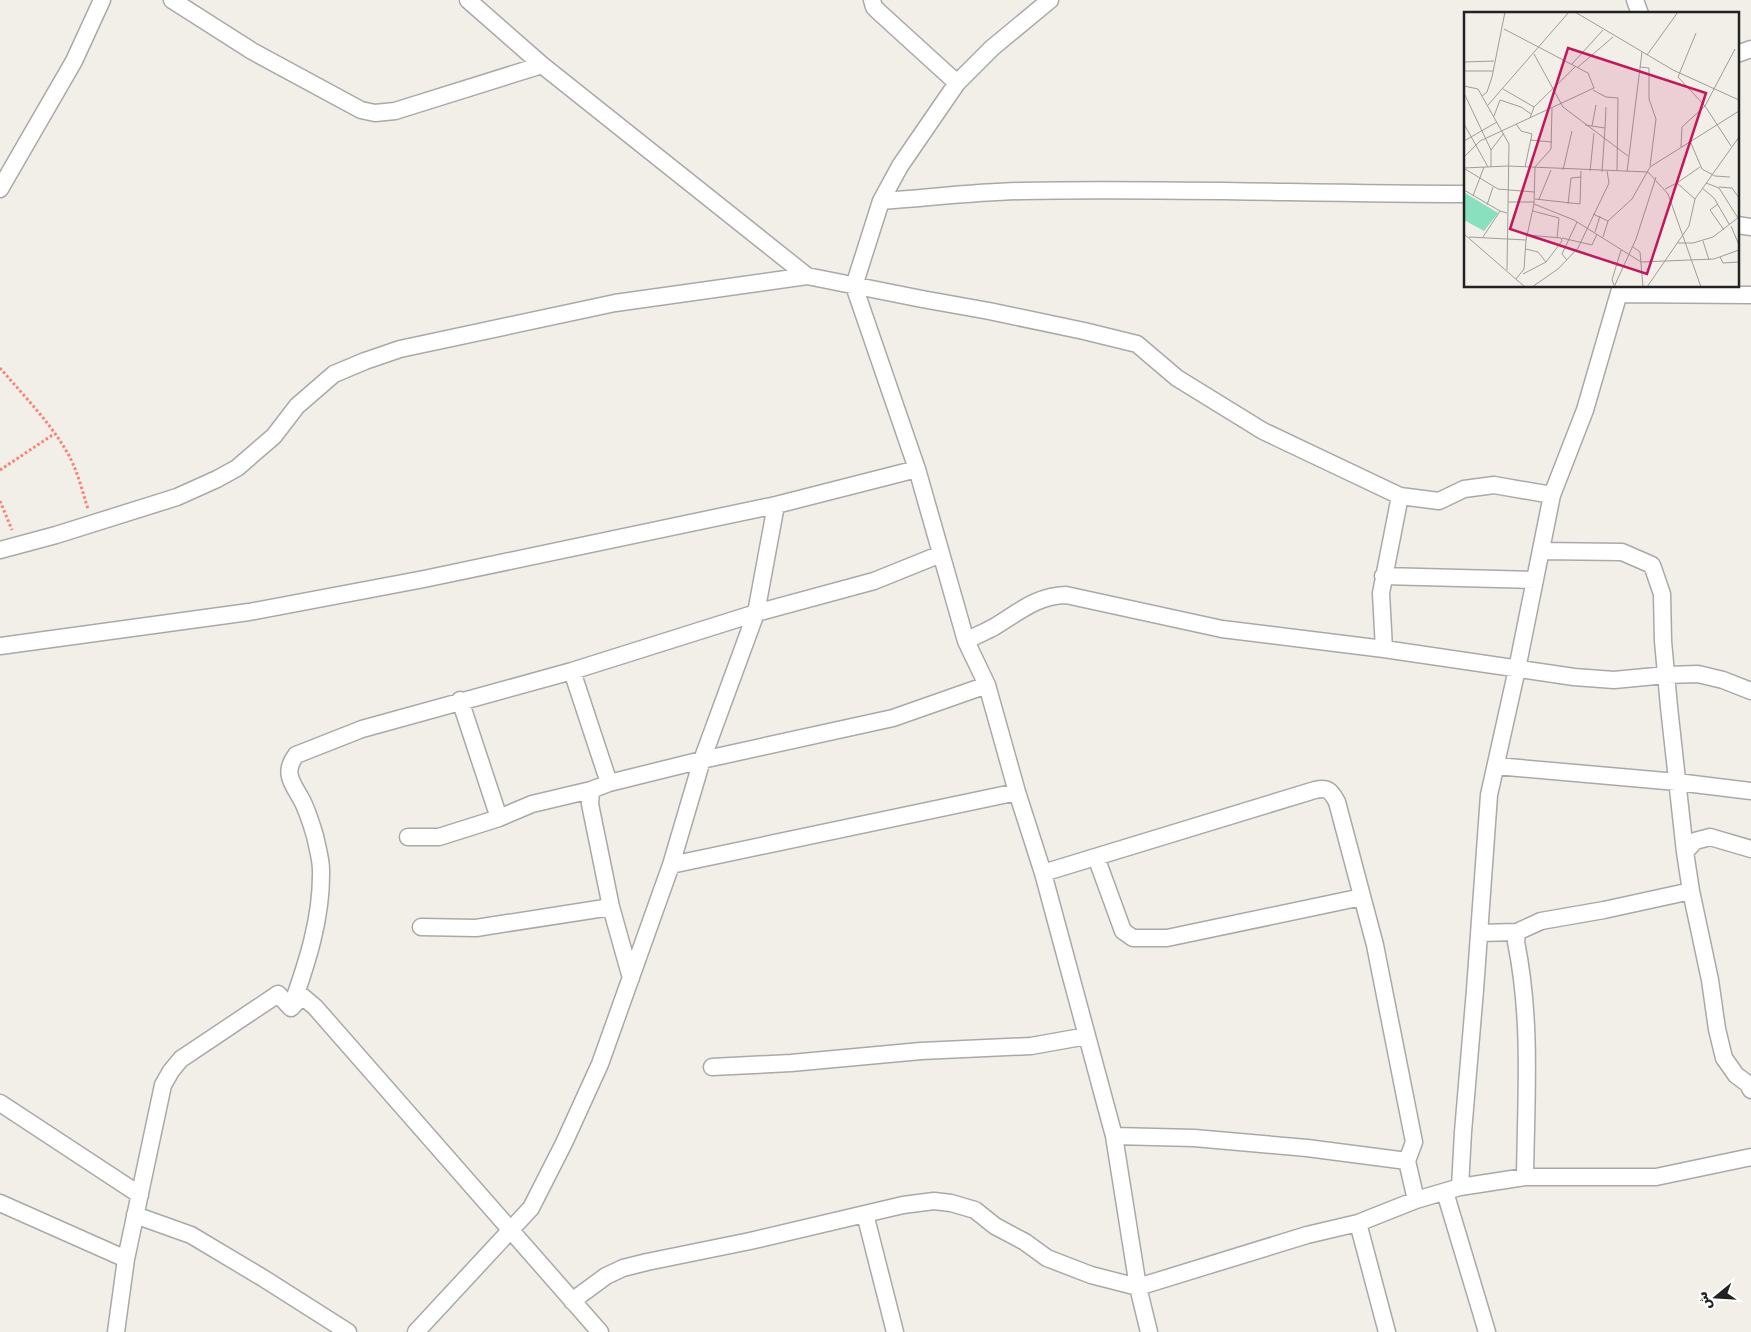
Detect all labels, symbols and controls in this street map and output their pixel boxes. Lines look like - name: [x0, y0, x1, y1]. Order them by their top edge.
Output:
- inset map: [1464, 12, 1738, 288]
- north arrow: [1691, 1272, 1741, 1322]
- text: ش: [1693, 1289, 1714, 1313]

